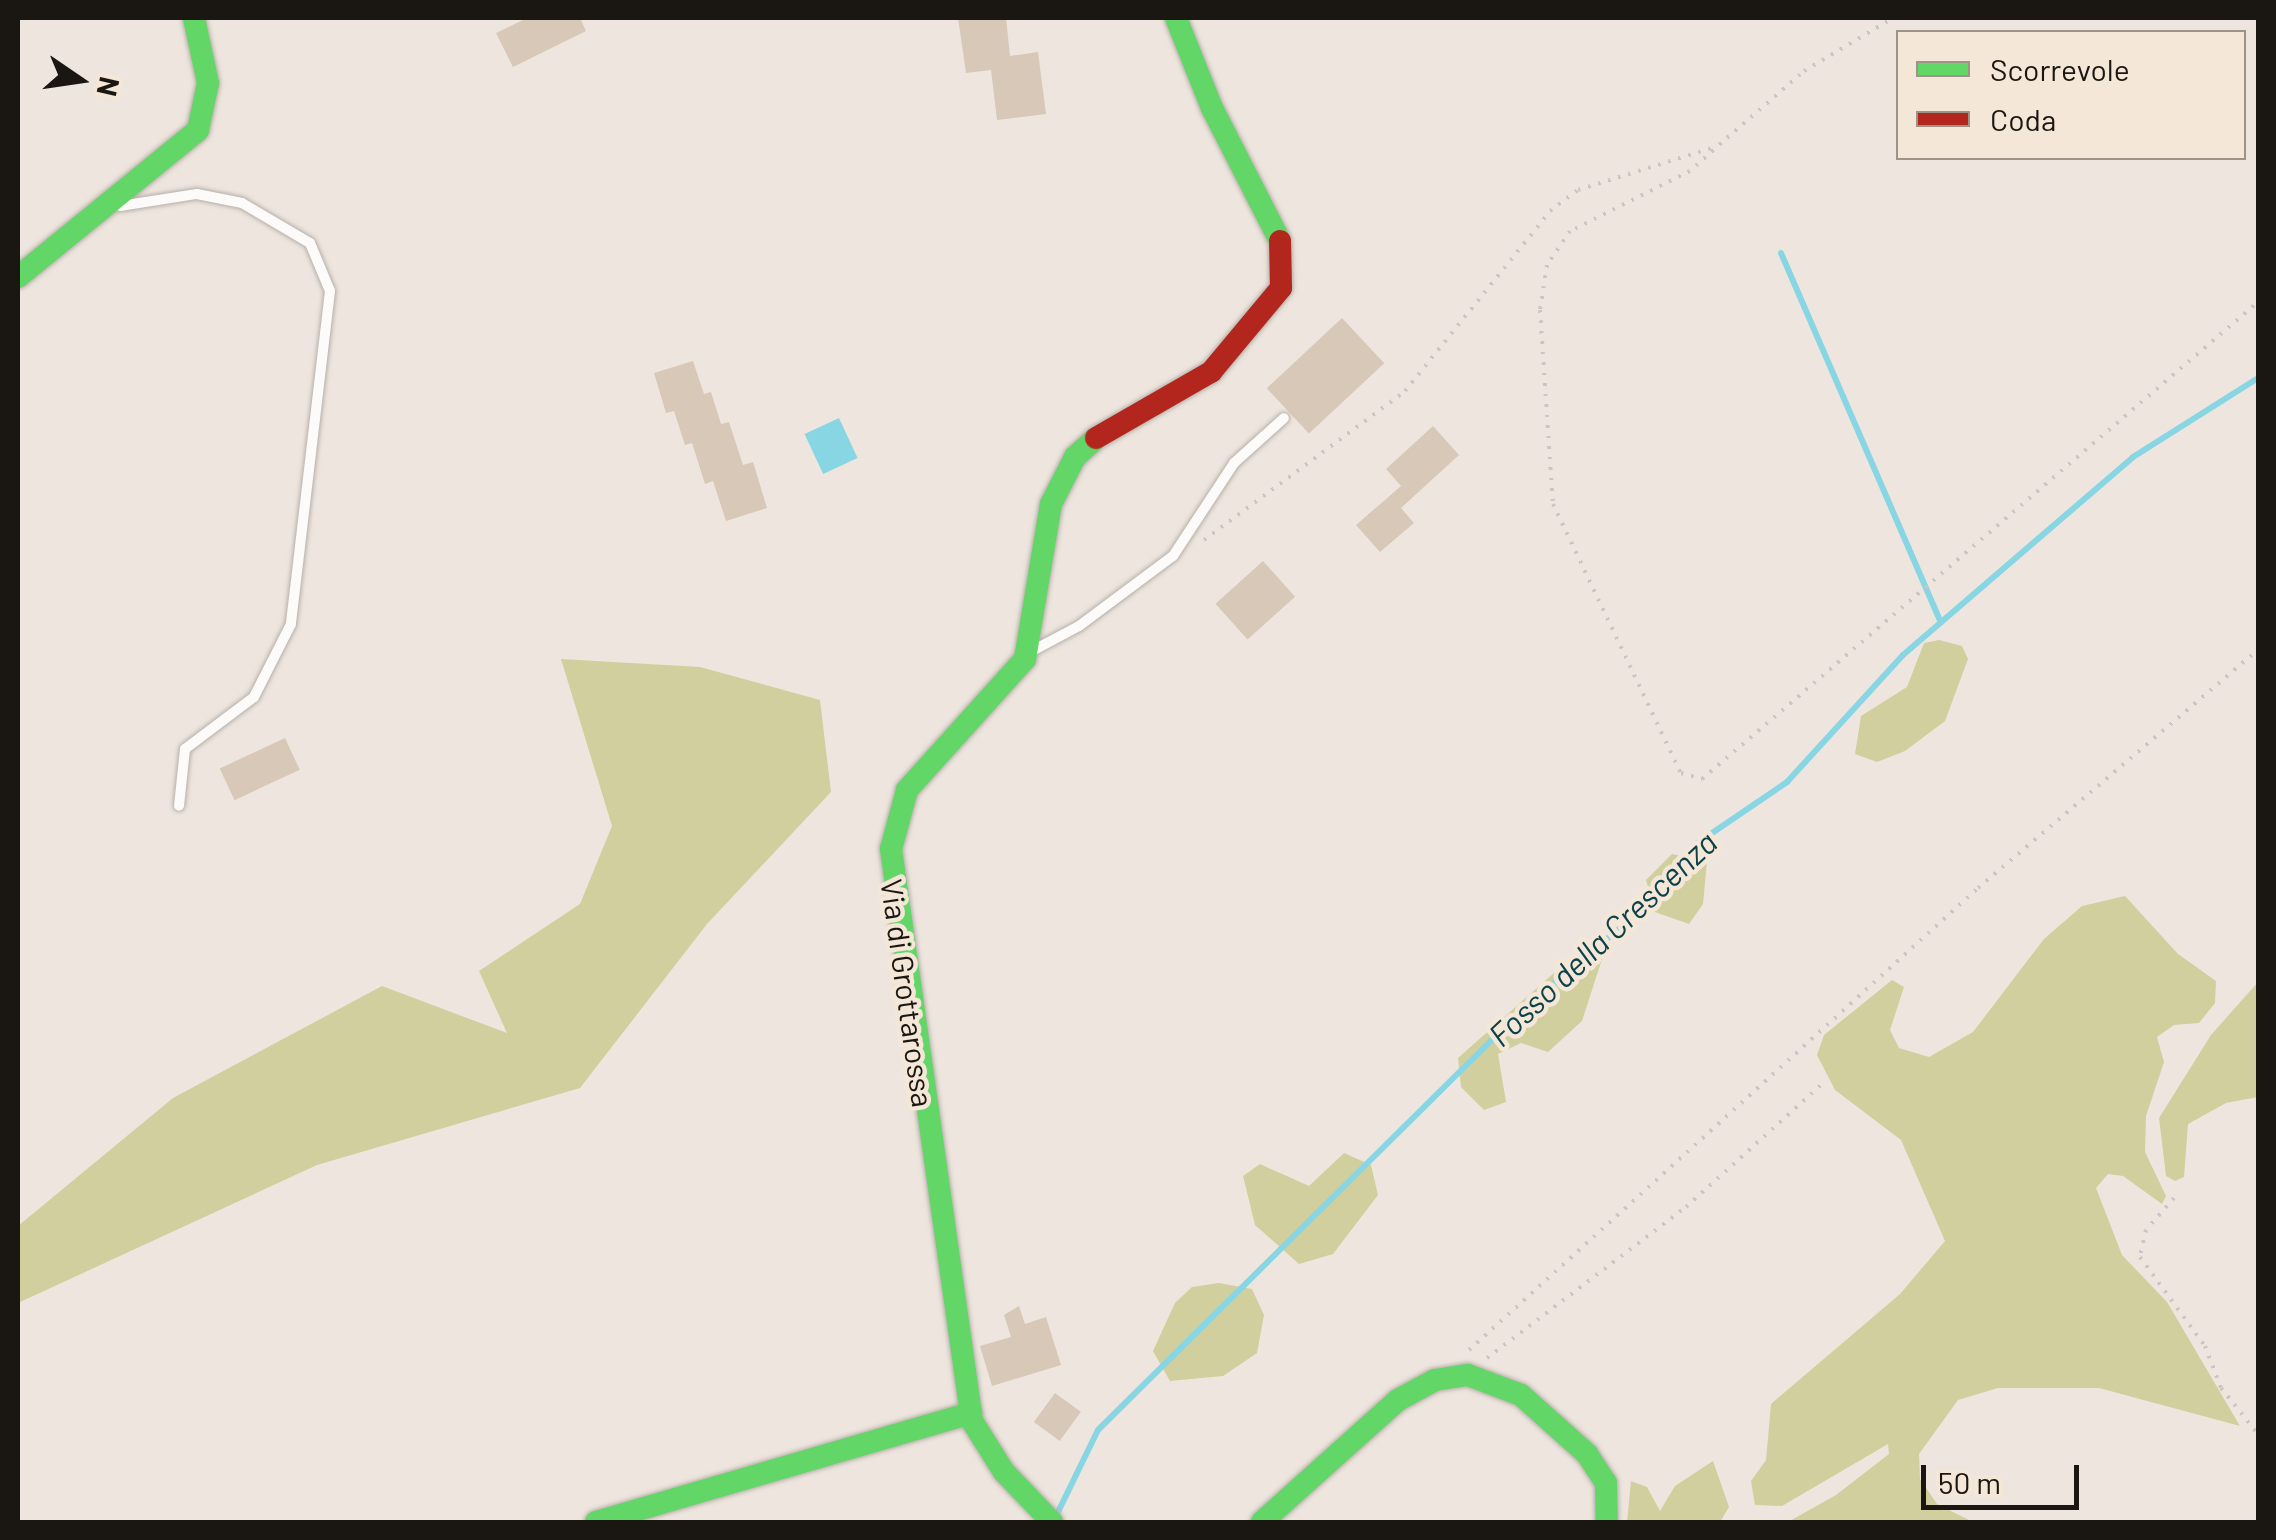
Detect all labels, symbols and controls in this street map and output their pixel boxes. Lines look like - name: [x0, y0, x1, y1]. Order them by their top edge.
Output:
- north arrow: [30, 30, 130, 130]
- legend: [1896, 30, 2246, 160]
- text: Scorrevole: [1990, 51, 2130, 87]
- text: N: [91, 74, 128, 100]
- text: Coda: [1990, 101, 2056, 137]
- water label: Fosso della Crescenza: [1480, 822, 1724, 1054]
- street label: Via di Grottarossa: [874, 877, 942, 1109]
- scale bar: [1926, 1445, 2084, 1507]
- text: 50 m: [1938, 1464, 2001, 1500]

